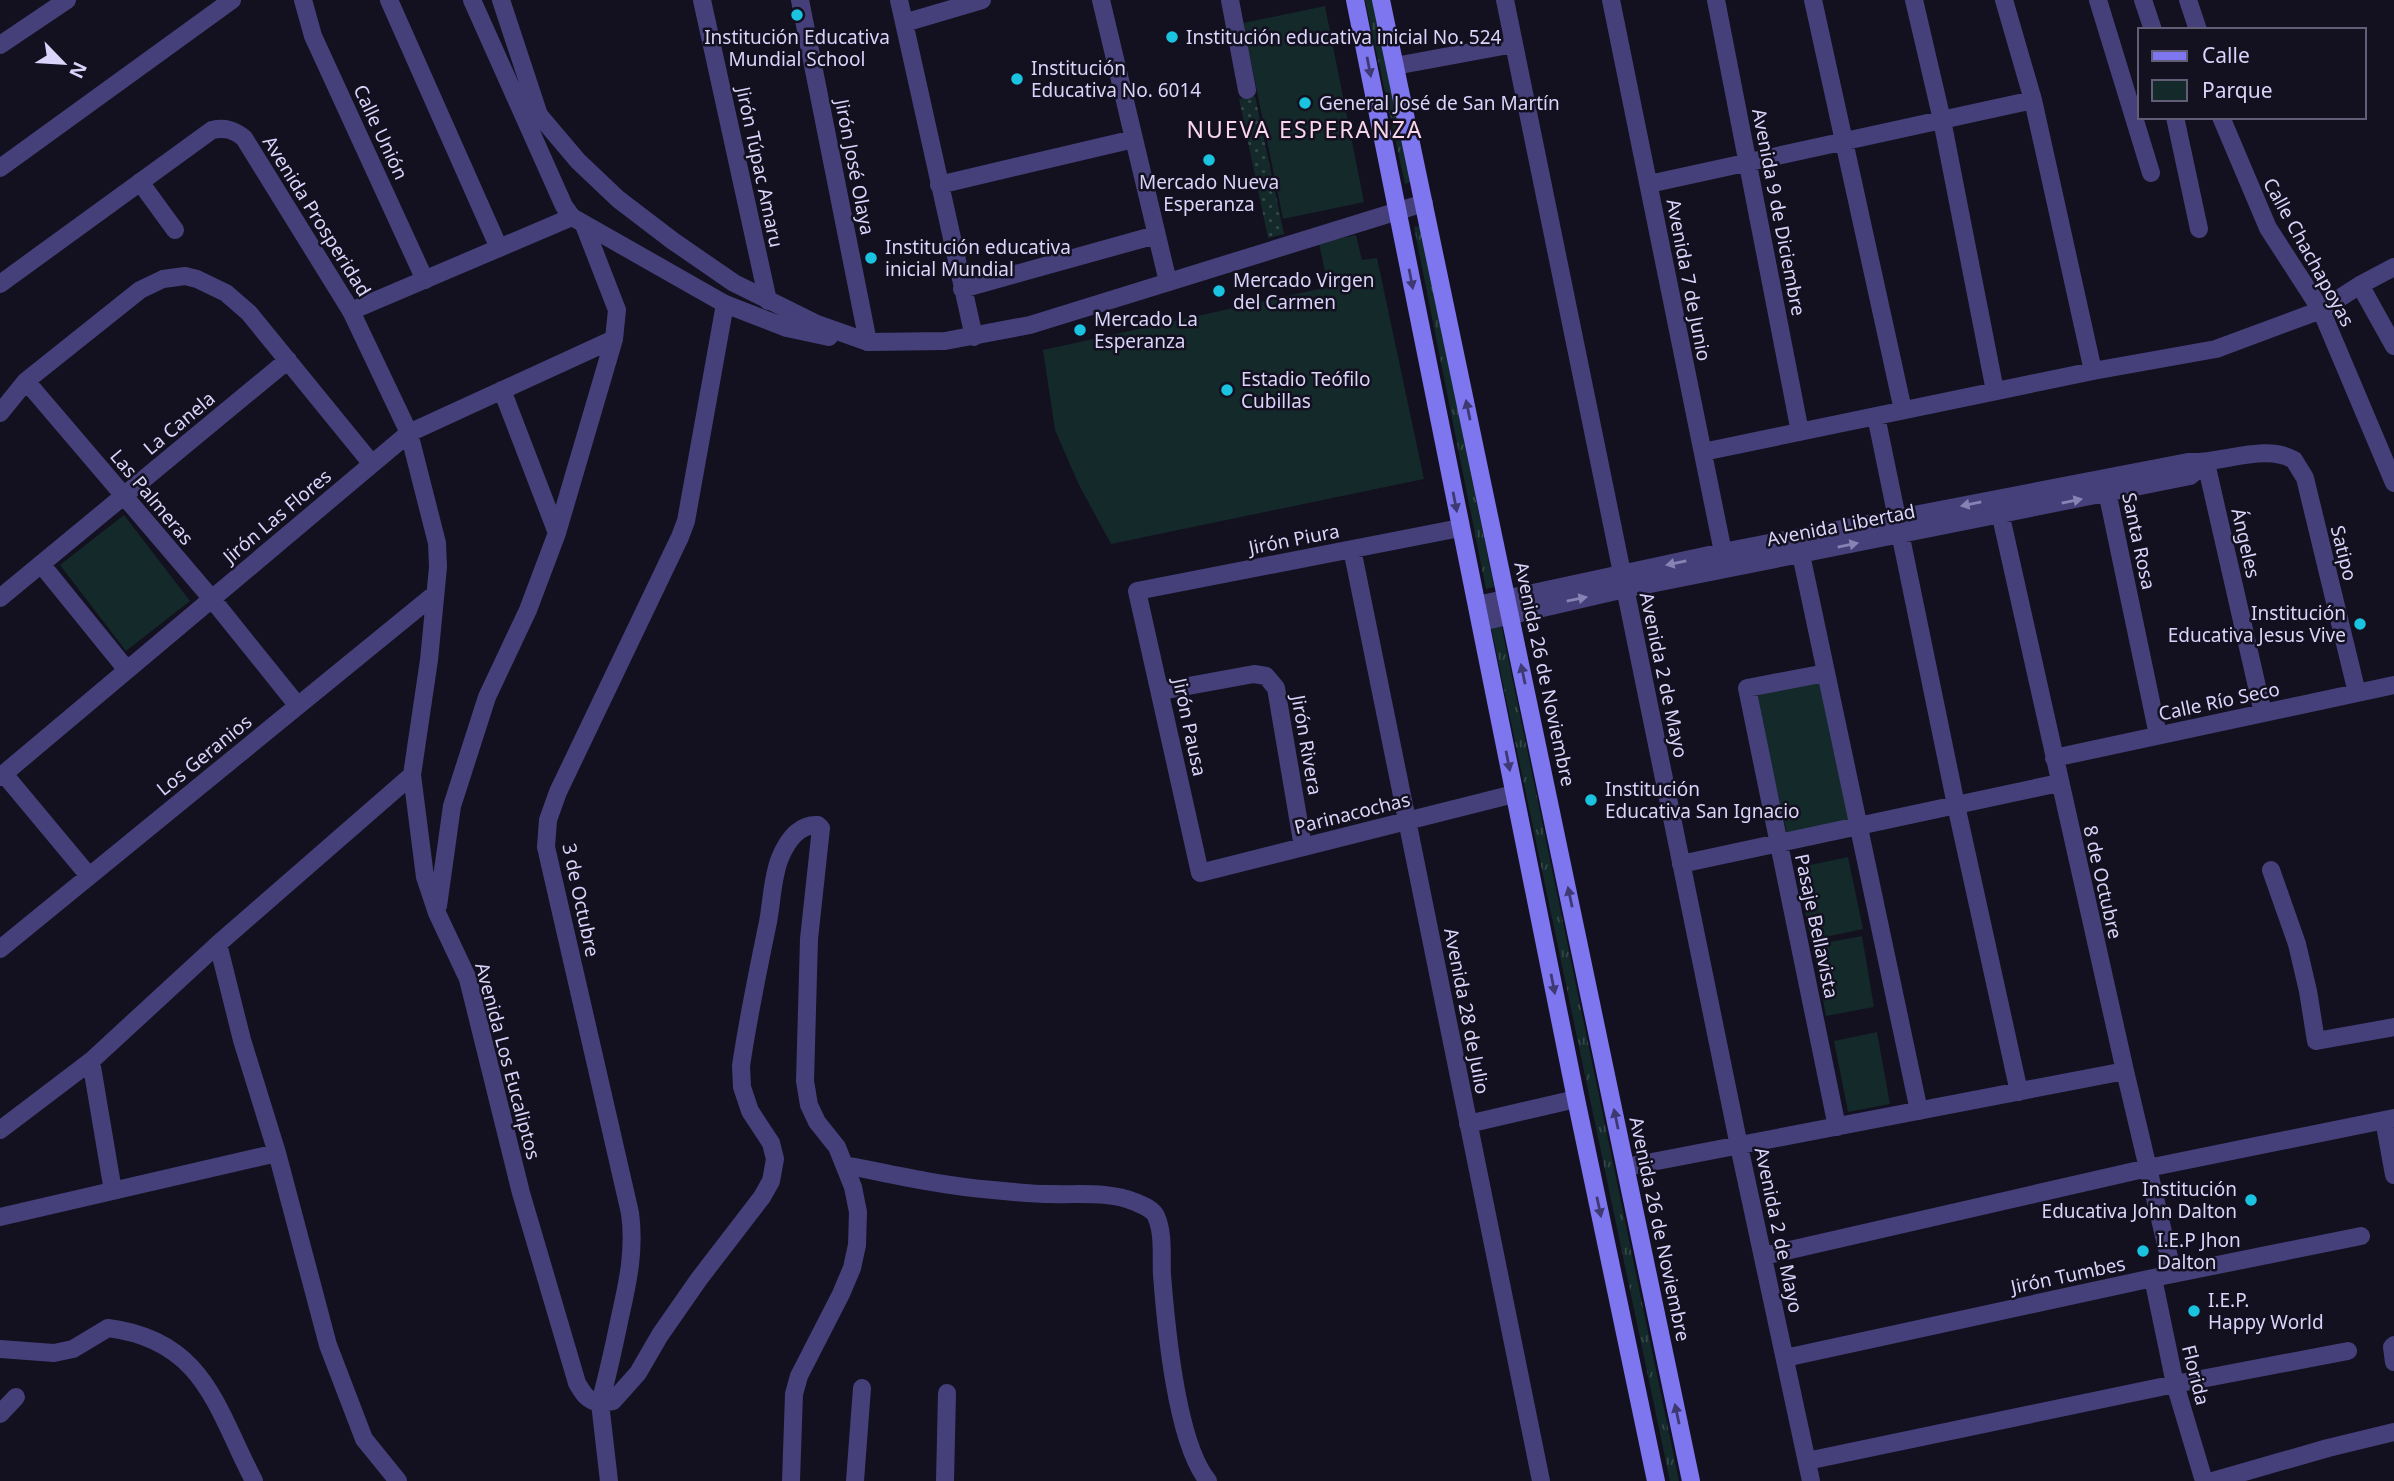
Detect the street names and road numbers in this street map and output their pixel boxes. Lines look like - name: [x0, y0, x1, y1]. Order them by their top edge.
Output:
- street label: Calle Unión: [348, 80, 414, 184]
- street label: Jirón Túpac Amaru: [730, 82, 790, 250]
- street label: Jirón José Olaya: [829, 95, 881, 237]
- street label: Avenida 9 de Diciembre: [1746, 106, 1812, 318]
- street label: Avenida Prosperidad: [257, 131, 377, 301]
- street label: Calle Chachapoyas: [2257, 173, 2361, 331]
- street label: Avenida 7 de Junio: [1661, 197, 1717, 363]
- street label: La Canela: [138, 385, 220, 461]
- street label: Las Palmeras: [104, 444, 200, 550]
- street label: Jirón Las Flores: [216, 463, 337, 570]
- street label: Santa Rosa: [2116, 490, 2162, 592]
- street label: Avenida Libertad: [1765, 498, 1917, 552]
- street label: Ángeles: [2225, 505, 2267, 581]
- street label: Jirón Piura: [1244, 517, 1342, 561]
- street label: Satipo: [2325, 523, 2363, 583]
- street label: Avenida 26 de Noviembre: [1508, 559, 1582, 789]
- street label: Avenida 2 de Mayo: [1634, 590, 1694, 760]
- street label: Jirón Pausa: [1167, 674, 1213, 778]
- street label: Calle Río Seco: [2156, 675, 2282, 727]
- street label: Jirón Rivera: [1285, 691, 1329, 797]
- street label: Los Geranios: [151, 709, 257, 801]
- street label: Parinacochas: [1291, 786, 1413, 840]
- street label: 8 de Octubre: [2077, 823, 2129, 941]
- street label: 3 de Octubre: [556, 841, 606, 959]
- street label: Pasaje Bellavista: [1789, 851, 1845, 1001]
- street label: Avenida 28 de Julio: [1438, 926, 1496, 1096]
- street label: Avenida Los Eucaliptos: [469, 960, 547, 1162]
- street label: Avenida 26 de Noviembre: [1623, 1114, 1697, 1344]
- street label: Avenida 2 de Mayo: [1749, 1145, 1809, 1315]
- street label: Jirón Tumbes: [2006, 1250, 2128, 1300]
- street label: Florida: [2176, 1342, 2216, 1408]

